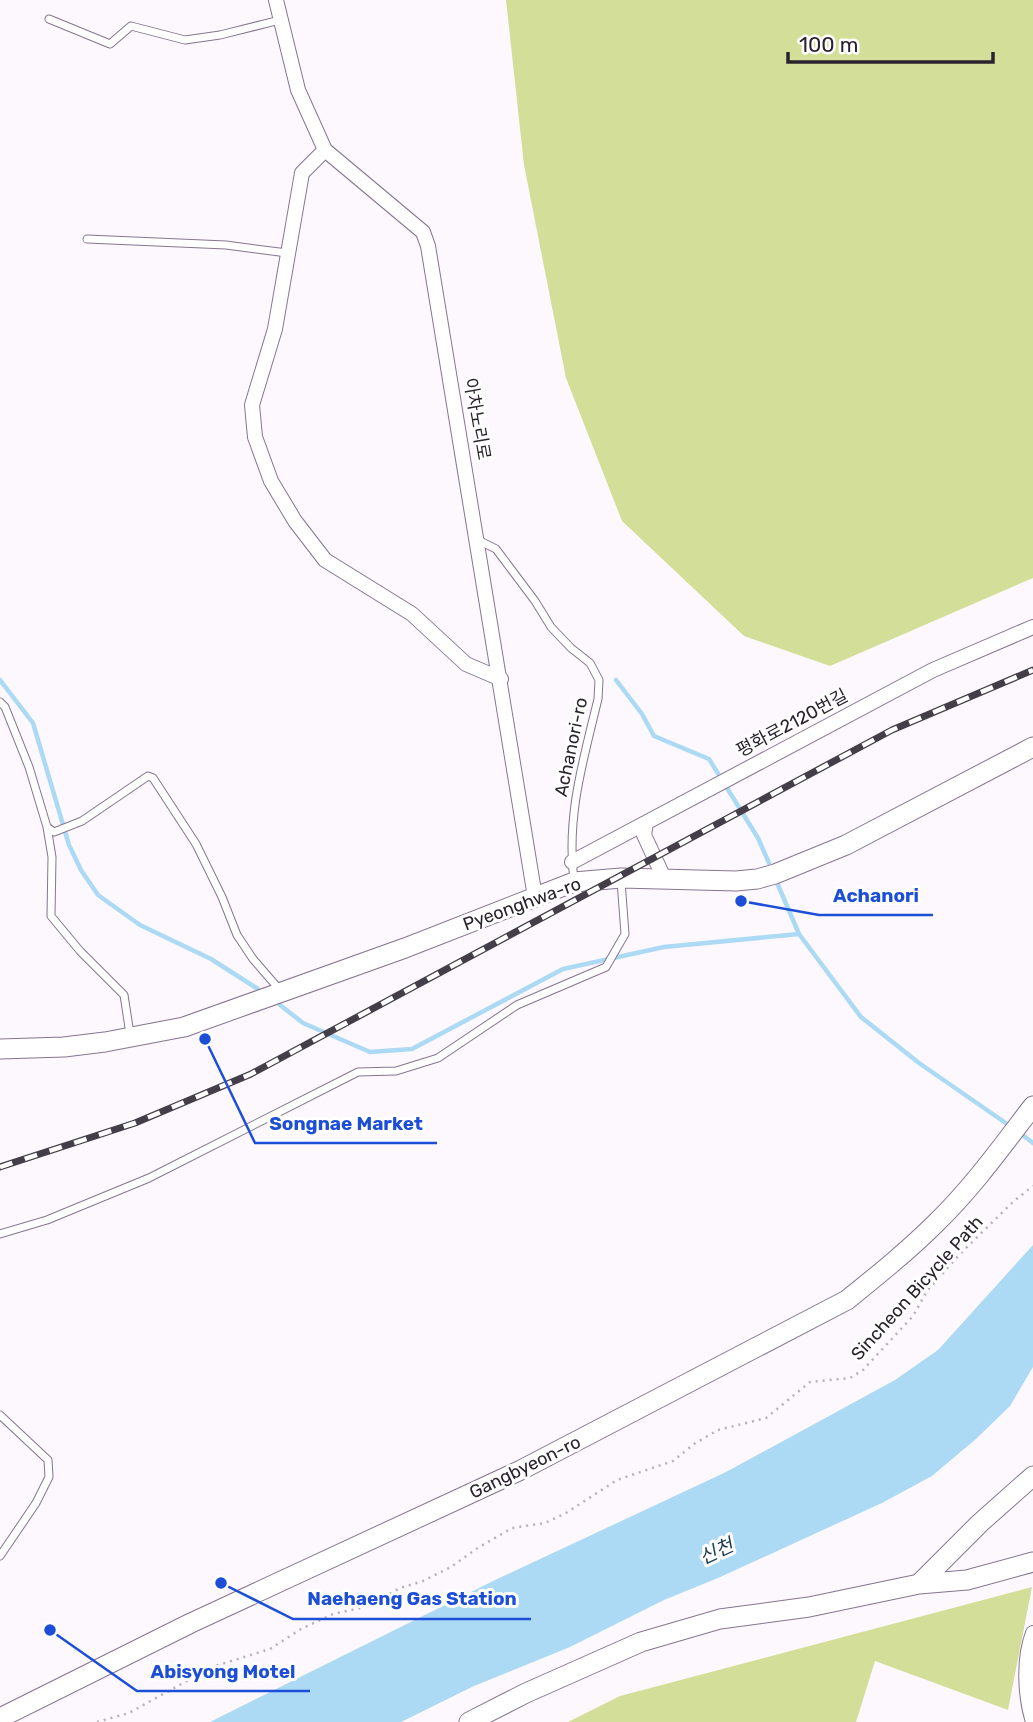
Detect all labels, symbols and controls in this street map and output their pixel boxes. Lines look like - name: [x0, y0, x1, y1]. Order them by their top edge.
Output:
- scale bar: [788, 21, 993, 65]
- text: 100 m: [799, 32, 858, 57]
- street label: 아차노리로: [459, 376, 495, 462]
- street label: 평화로2120번길: [733, 684, 851, 762]
- street label: Achanori-ro: [550, 695, 592, 799]
- street label: Pyeonghwa-ro: [460, 872, 584, 936]
- callout: Achanori: [819, 875, 933, 915]
- text: Achanori: [833, 884, 919, 907]
- callout: Songnae Market: [255, 1103, 437, 1143]
- text: Songnae Market: [269, 1112, 423, 1135]
- street label: Sincheon Bicycle Path: [846, 1211, 988, 1365]
- street label: Gangbyeon-ro: [466, 1431, 584, 1503]
- water label: 신천: [696, 1533, 738, 1569]
- callout: Naehaeng Gas Station: [293, 1579, 531, 1619]
- text: Naehaeng Gas Station: [307, 1587, 517, 1610]
- callout: Abisyong Motel: [137, 1651, 310, 1691]
- text: Abisyong Motel: [151, 1660, 295, 1683]

